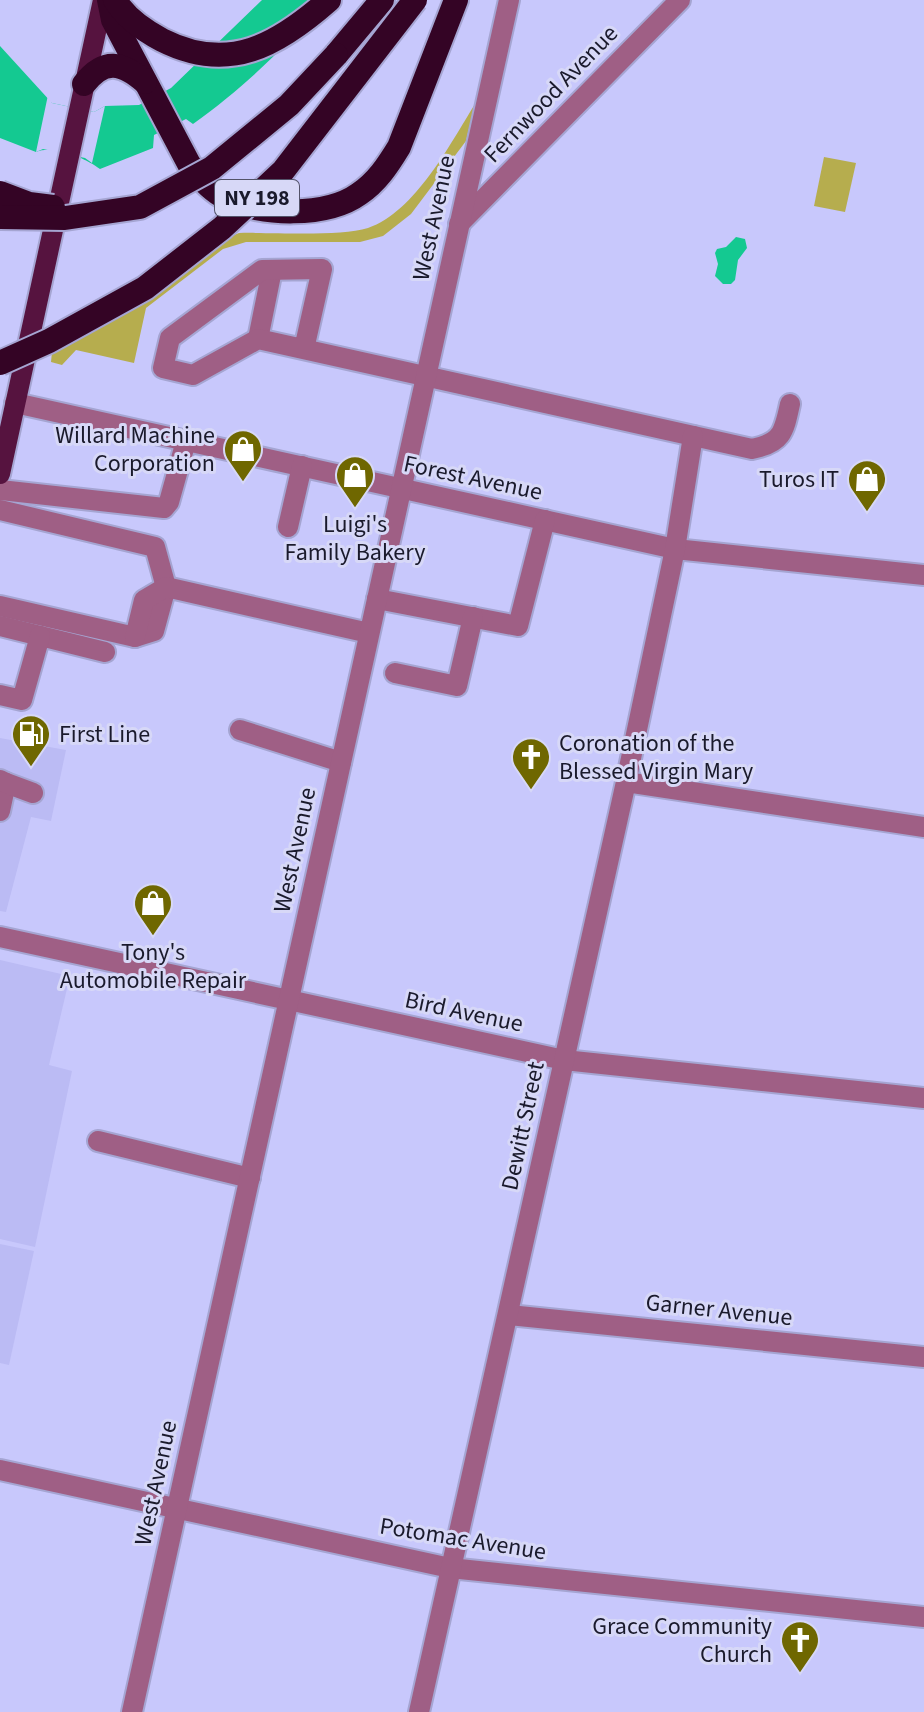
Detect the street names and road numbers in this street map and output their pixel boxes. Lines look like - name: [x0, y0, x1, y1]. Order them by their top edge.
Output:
- street label: Fernwood Avenue: [476, 17, 626, 171]
- street label: West Avenue: [404, 152, 464, 284]
- road number: NY 198: [215, 180, 299, 216]
- street label: Forest Avenue: [400, 446, 546, 510]
- street label: West Avenue: [265, 784, 325, 916]
- street label: Bird Avenue: [402, 982, 526, 1042]
- street label: Dewitt Street: [492, 1058, 554, 1194]
- street label: Garner Avenue: [644, 1285, 794, 1335]
- street label: West Avenue: [126, 1417, 186, 1549]
- street label: Potomac Avenue: [377, 1509, 549, 1569]

